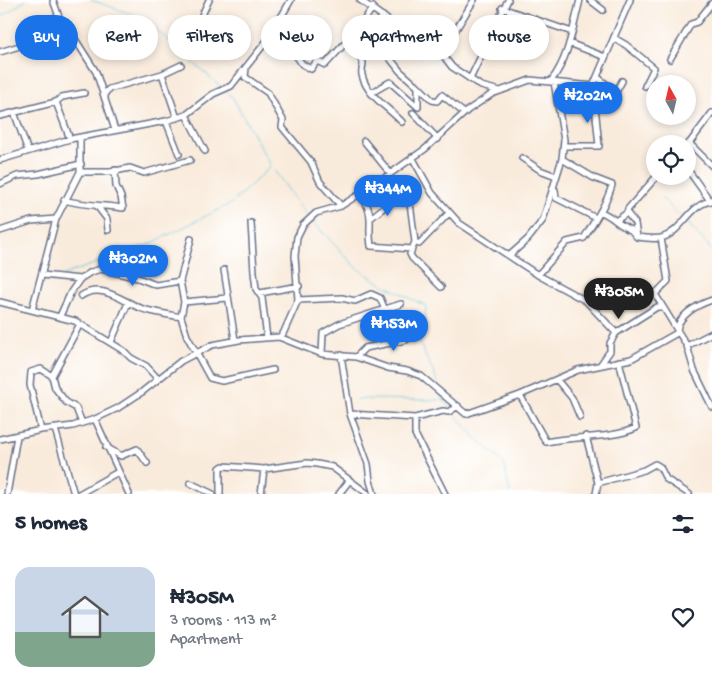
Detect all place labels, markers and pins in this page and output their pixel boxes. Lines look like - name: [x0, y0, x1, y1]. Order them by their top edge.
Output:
- pin: ₦202M: [553, 82, 623, 124]
- pin: ₦344M: [353, 174, 423, 217]
- pin: ₦302M: [98, 244, 168, 287]
- pin: ₦305M: [584, 278, 654, 320]
- pin: ₦153M: [359, 310, 429, 352]

